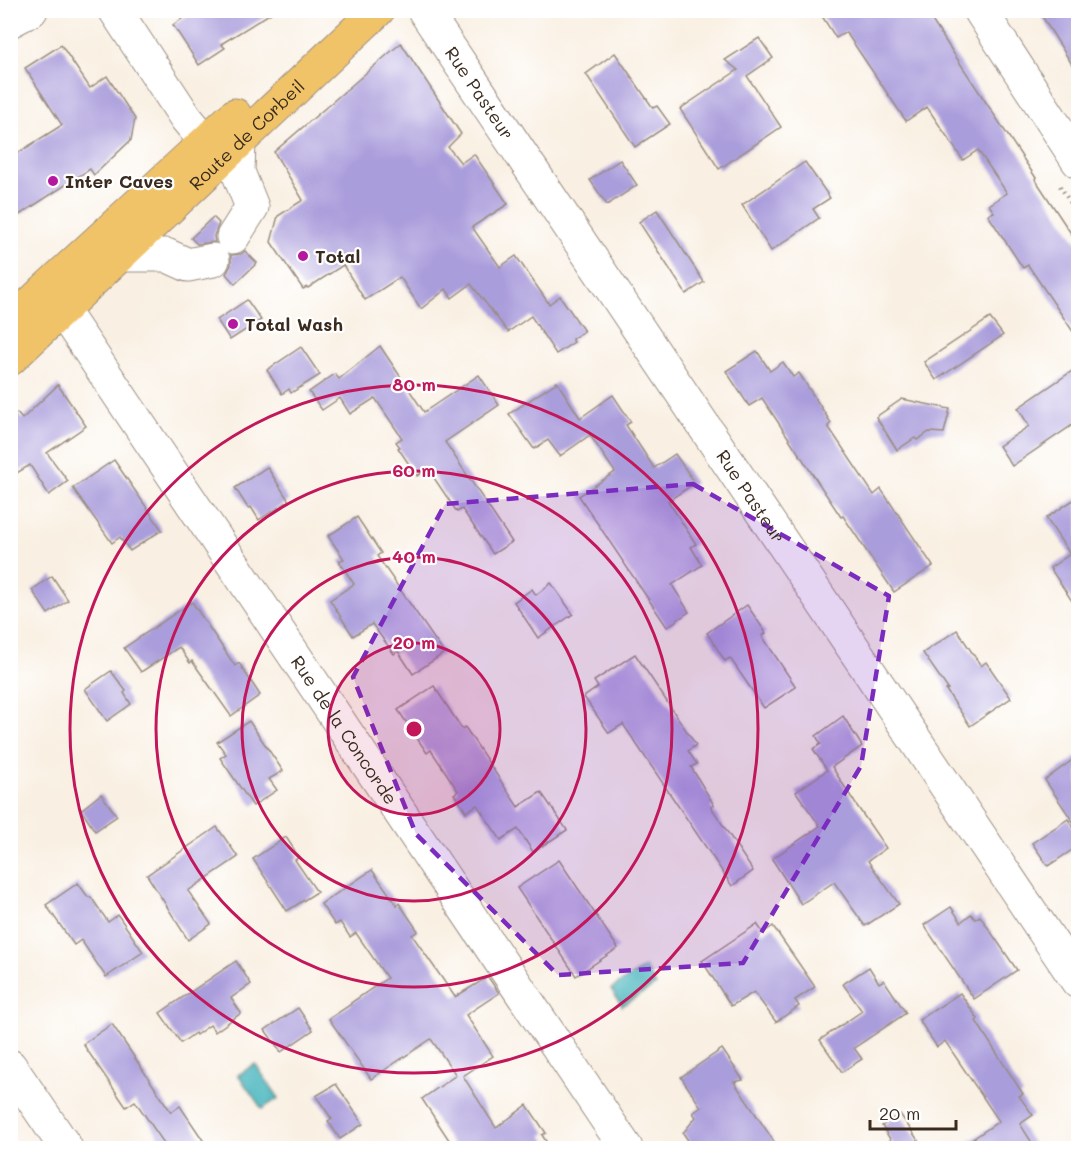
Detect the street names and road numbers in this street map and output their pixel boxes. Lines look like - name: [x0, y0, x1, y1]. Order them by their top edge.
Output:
- street label: Rue Pasteur: [440, 42, 520, 144]
- street label: Route de Corbeil: [184, 74, 309, 195]
- street label: Rue Pasteur: [711, 445, 791, 547]
- street label: Rue de la Concorde: [286, 651, 403, 809]

